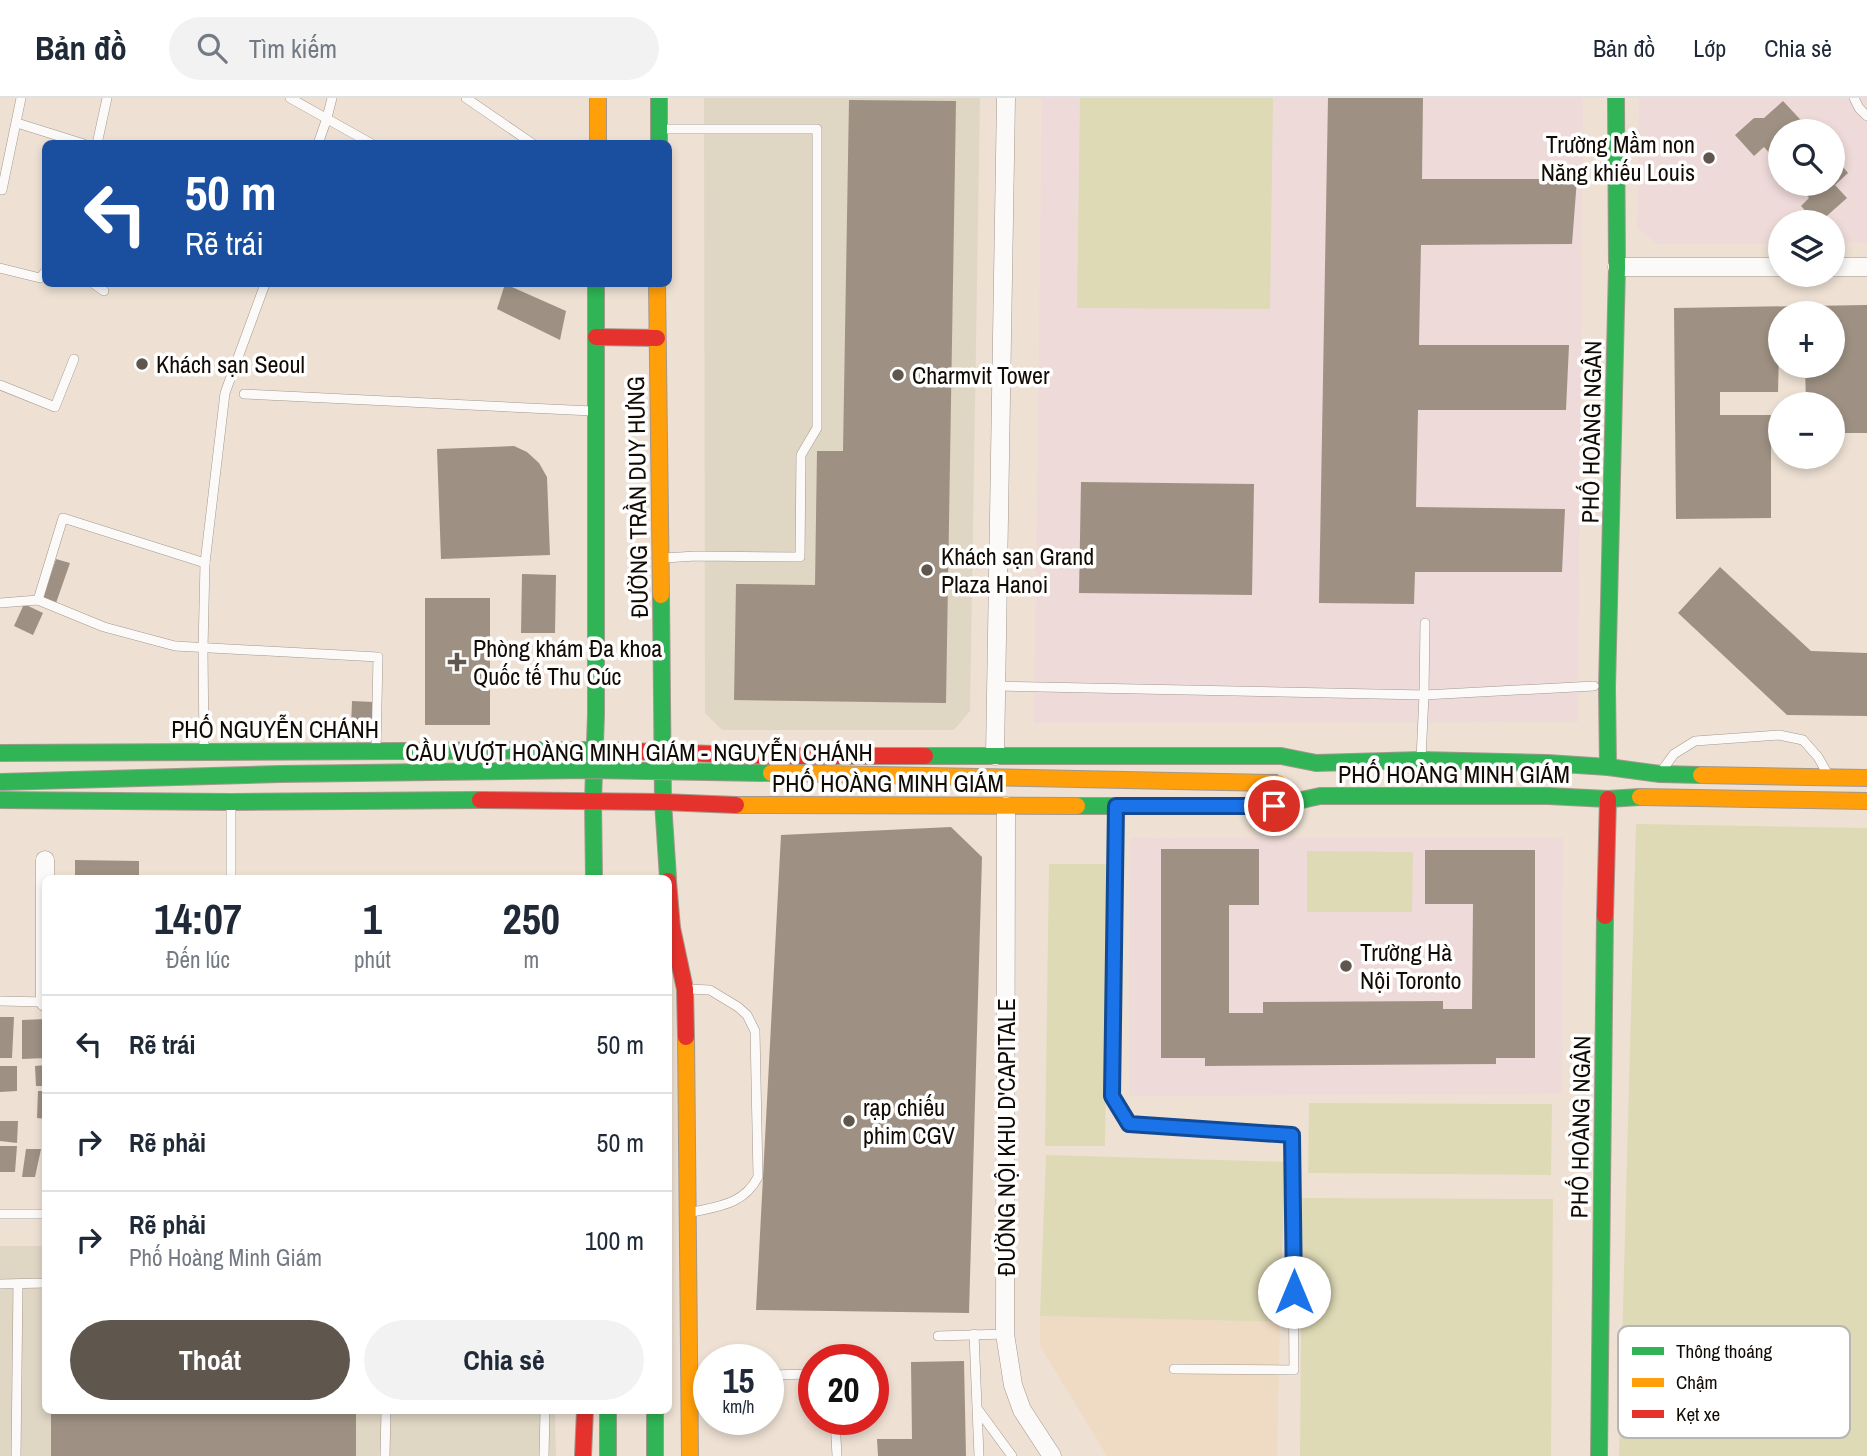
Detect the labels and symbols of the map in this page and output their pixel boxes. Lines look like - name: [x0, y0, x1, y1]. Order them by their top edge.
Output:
- place label: Trường Mầm non Năng khiếu Louis: [1541, 128, 1695, 188]
- marker: Trường Mầm non Năng khiếu Louis: [1701, 150, 1717, 166]
- street label: PHỐ HOÀNG NGÂN: [1573, 340, 1609, 524]
- place label: Khách sạn Seoul: [156, 348, 305, 380]
- marker: Khách sạn Seoul: [134, 356, 150, 372]
- place label: Charmvit Tower: [912, 359, 1050, 391]
- marker: Charmvit Tower: [890, 367, 906, 383]
- street label: ĐƯỜNG TRẦN DUY HƯNG: [619, 376, 655, 618]
- place label: Khách sạn Grand Plaza Hanoi: [941, 540, 1094, 600]
- marker: Khách sạn Grand Plaza Hanoi: [919, 562, 935, 578]
- place label: Phòng khám Đa khoa Quốc tế Thu Cúc: [473, 632, 662, 692]
- marker: Phòng khám Đa khoa Quốc tế Thu Cúc: [447, 652, 467, 672]
- street label: PHỐ NGUYỄN CHÁNH: [171, 713, 379, 745]
- street label: CẦU VƯỢT HOÀNG MINH GIÁM - NGUYỄN CHÁNH: [405, 736, 873, 768]
- street label: PHỐ HOÀNG MINH GIÁM: [1338, 758, 1570, 790]
- street label: PHỐ HOÀNG MINH GIÁM: [772, 767, 1004, 799]
- pin: [1244, 776, 1304, 836]
- place label: Trường Hà Nội Toronto: [1360, 936, 1461, 996]
- marker: Trường Hà Nội Toronto: [1338, 958, 1354, 974]
- street label: ĐƯỜNG NỘI KHU D'CAPITALE: [990, 998, 1022, 1276]
- street label: PHỐ HOÀNG NGÂN: [1562, 1035, 1598, 1219]
- place label: rạp chiếu phim CGV: [863, 1091, 955, 1151]
- marker: rạp chiếu phim CGV: [841, 1113, 857, 1129]
- position arrow: [1257, 1255, 1331, 1329]
- legend: [1618, 1326, 1850, 1438]
- text: Thông thoáng: [1676, 1338, 1772, 1364]
- speed limit sign: 20: [798, 1344, 889, 1435]
- text: Chậm: [1676, 1369, 1718, 1395]
- text: Kẹt xe: [1676, 1401, 1720, 1427]

